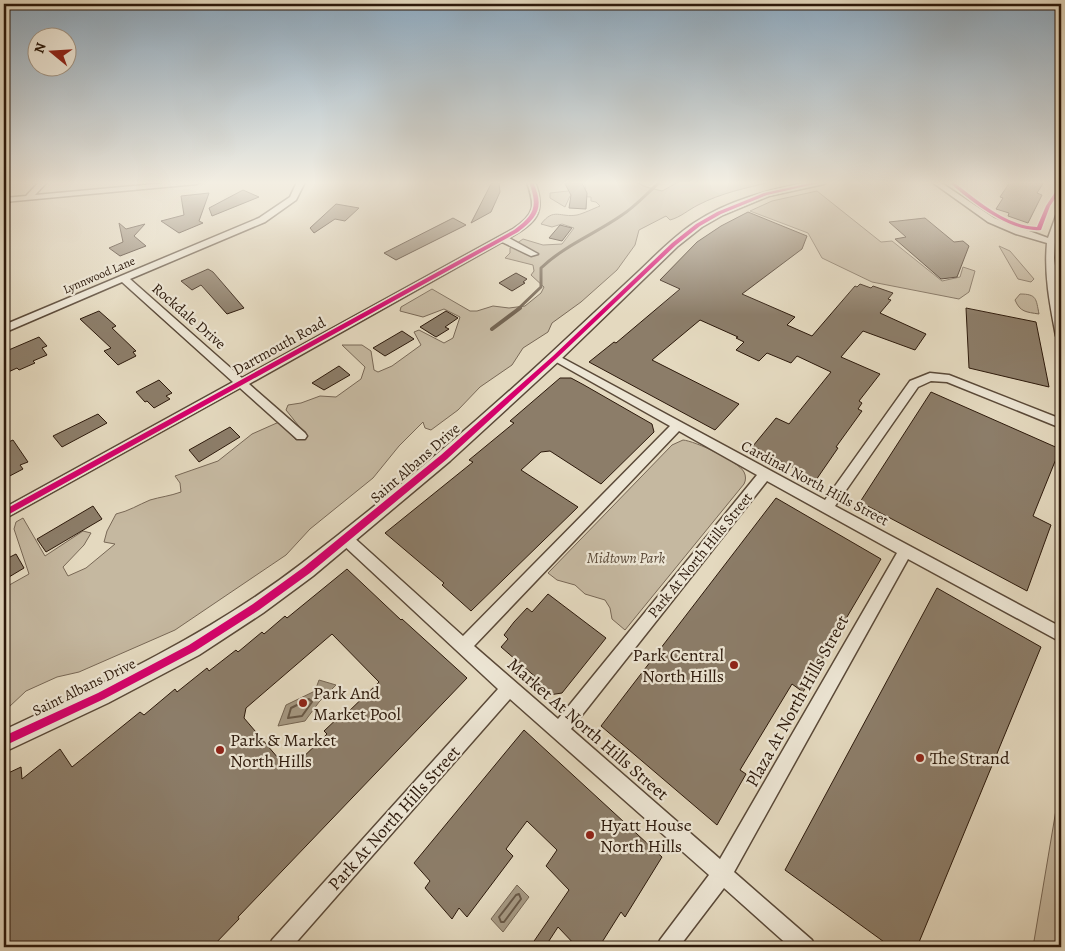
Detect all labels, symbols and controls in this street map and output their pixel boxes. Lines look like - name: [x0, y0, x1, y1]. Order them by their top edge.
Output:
- north arrow: [28, 28, 78, 78]
- text: N: [30, 40, 51, 56]
- street label: Lynnwood Lane: [60, 253, 138, 297]
- street label: Rockdale Drive: [148, 278, 230, 354]
- street label: Dartmouth Road: [229, 312, 330, 380]
- street label: Saint Albans Drive: [366, 418, 464, 507]
- street label: Cardinal North Hills Street: [738, 436, 892, 530]
- street label: Park At North Hills Street: [643, 488, 757, 622]
- park label: Midtown Park: [587, 548, 666, 568]
- street label: Plaza At North Hills Street: [740, 611, 854, 791]
- place label: Park Central North Hills: [632, 643, 725, 688]
- street label: Market At North Hills Street: [502, 652, 674, 806]
- street label: Saint Albans Drive: [29, 653, 139, 721]
- marker: Park Central North Hills: [728, 659, 740, 671]
- place label: Park And Market Pool: [313, 681, 402, 726]
- marker: Park And Market Pool: [297, 697, 309, 709]
- place label: Park & Market North Hills: [230, 728, 337, 773]
- street label: Park At North Hills Street: [322, 740, 466, 896]
- marker: Park & Market North Hills: [214, 744, 226, 756]
- place label: The Strand: [930, 746, 1010, 770]
- marker: The Strand: [914, 752, 926, 764]
- place label: Hyatt House North Hills: [600, 813, 692, 858]
- marker: Hyatt House North Hills: [584, 829, 596, 841]

